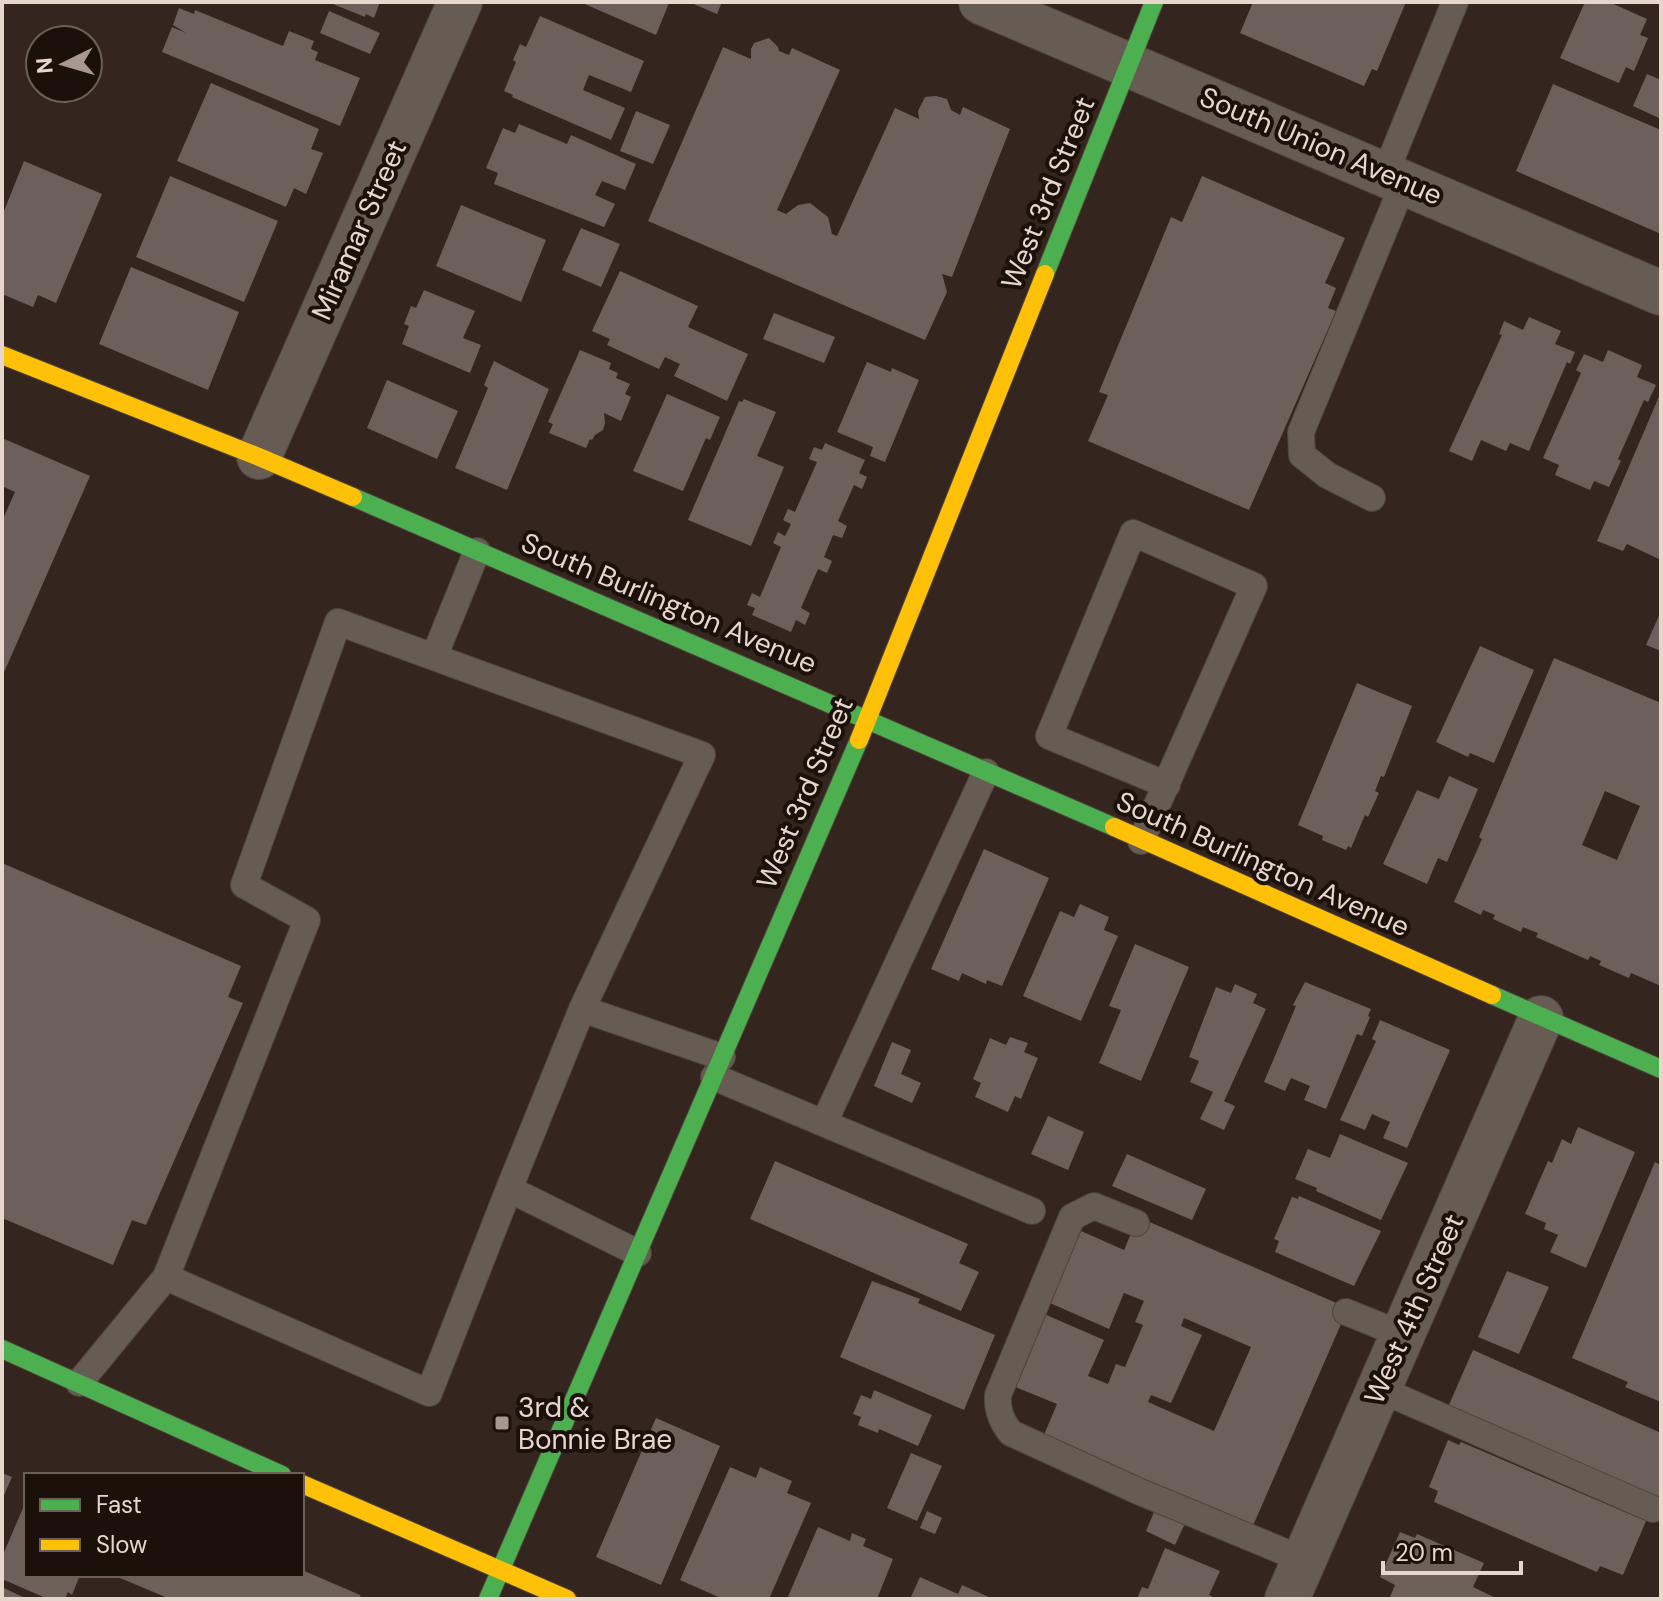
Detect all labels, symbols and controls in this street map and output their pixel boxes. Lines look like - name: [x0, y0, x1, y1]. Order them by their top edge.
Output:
- north arrow: [24, 24, 104, 104]
- text: N: [29, 56, 60, 75]
- street label: South Union Avenue: [1194, 78, 1448, 214]
- street label: West 3rd Street: [993, 91, 1103, 295]
- street label: Miramar Street: [303, 134, 415, 326]
- street label: South Burlington Avenue: [516, 524, 822, 682]
- street label: West 3rd Street: [748, 692, 862, 894]
- street label: South Burlington Avenue: [1111, 783, 1415, 945]
- street label: West 4th Street: [1356, 1208, 1472, 1410]
- place label: 3rd & Bonnie Brae: [518, 1389, 672, 1458]
- marker: 3rd & Bonnie Brae: [493, 1414, 511, 1432]
- legend: [24, 1473, 304, 1577]
- text: Fast: [96, 1489, 142, 1520]
- scale bar: [1383, 1525, 1521, 1575]
- text: Slow: [96, 1529, 147, 1560]
- text: 20 m: [1395, 1537, 1453, 1568]

